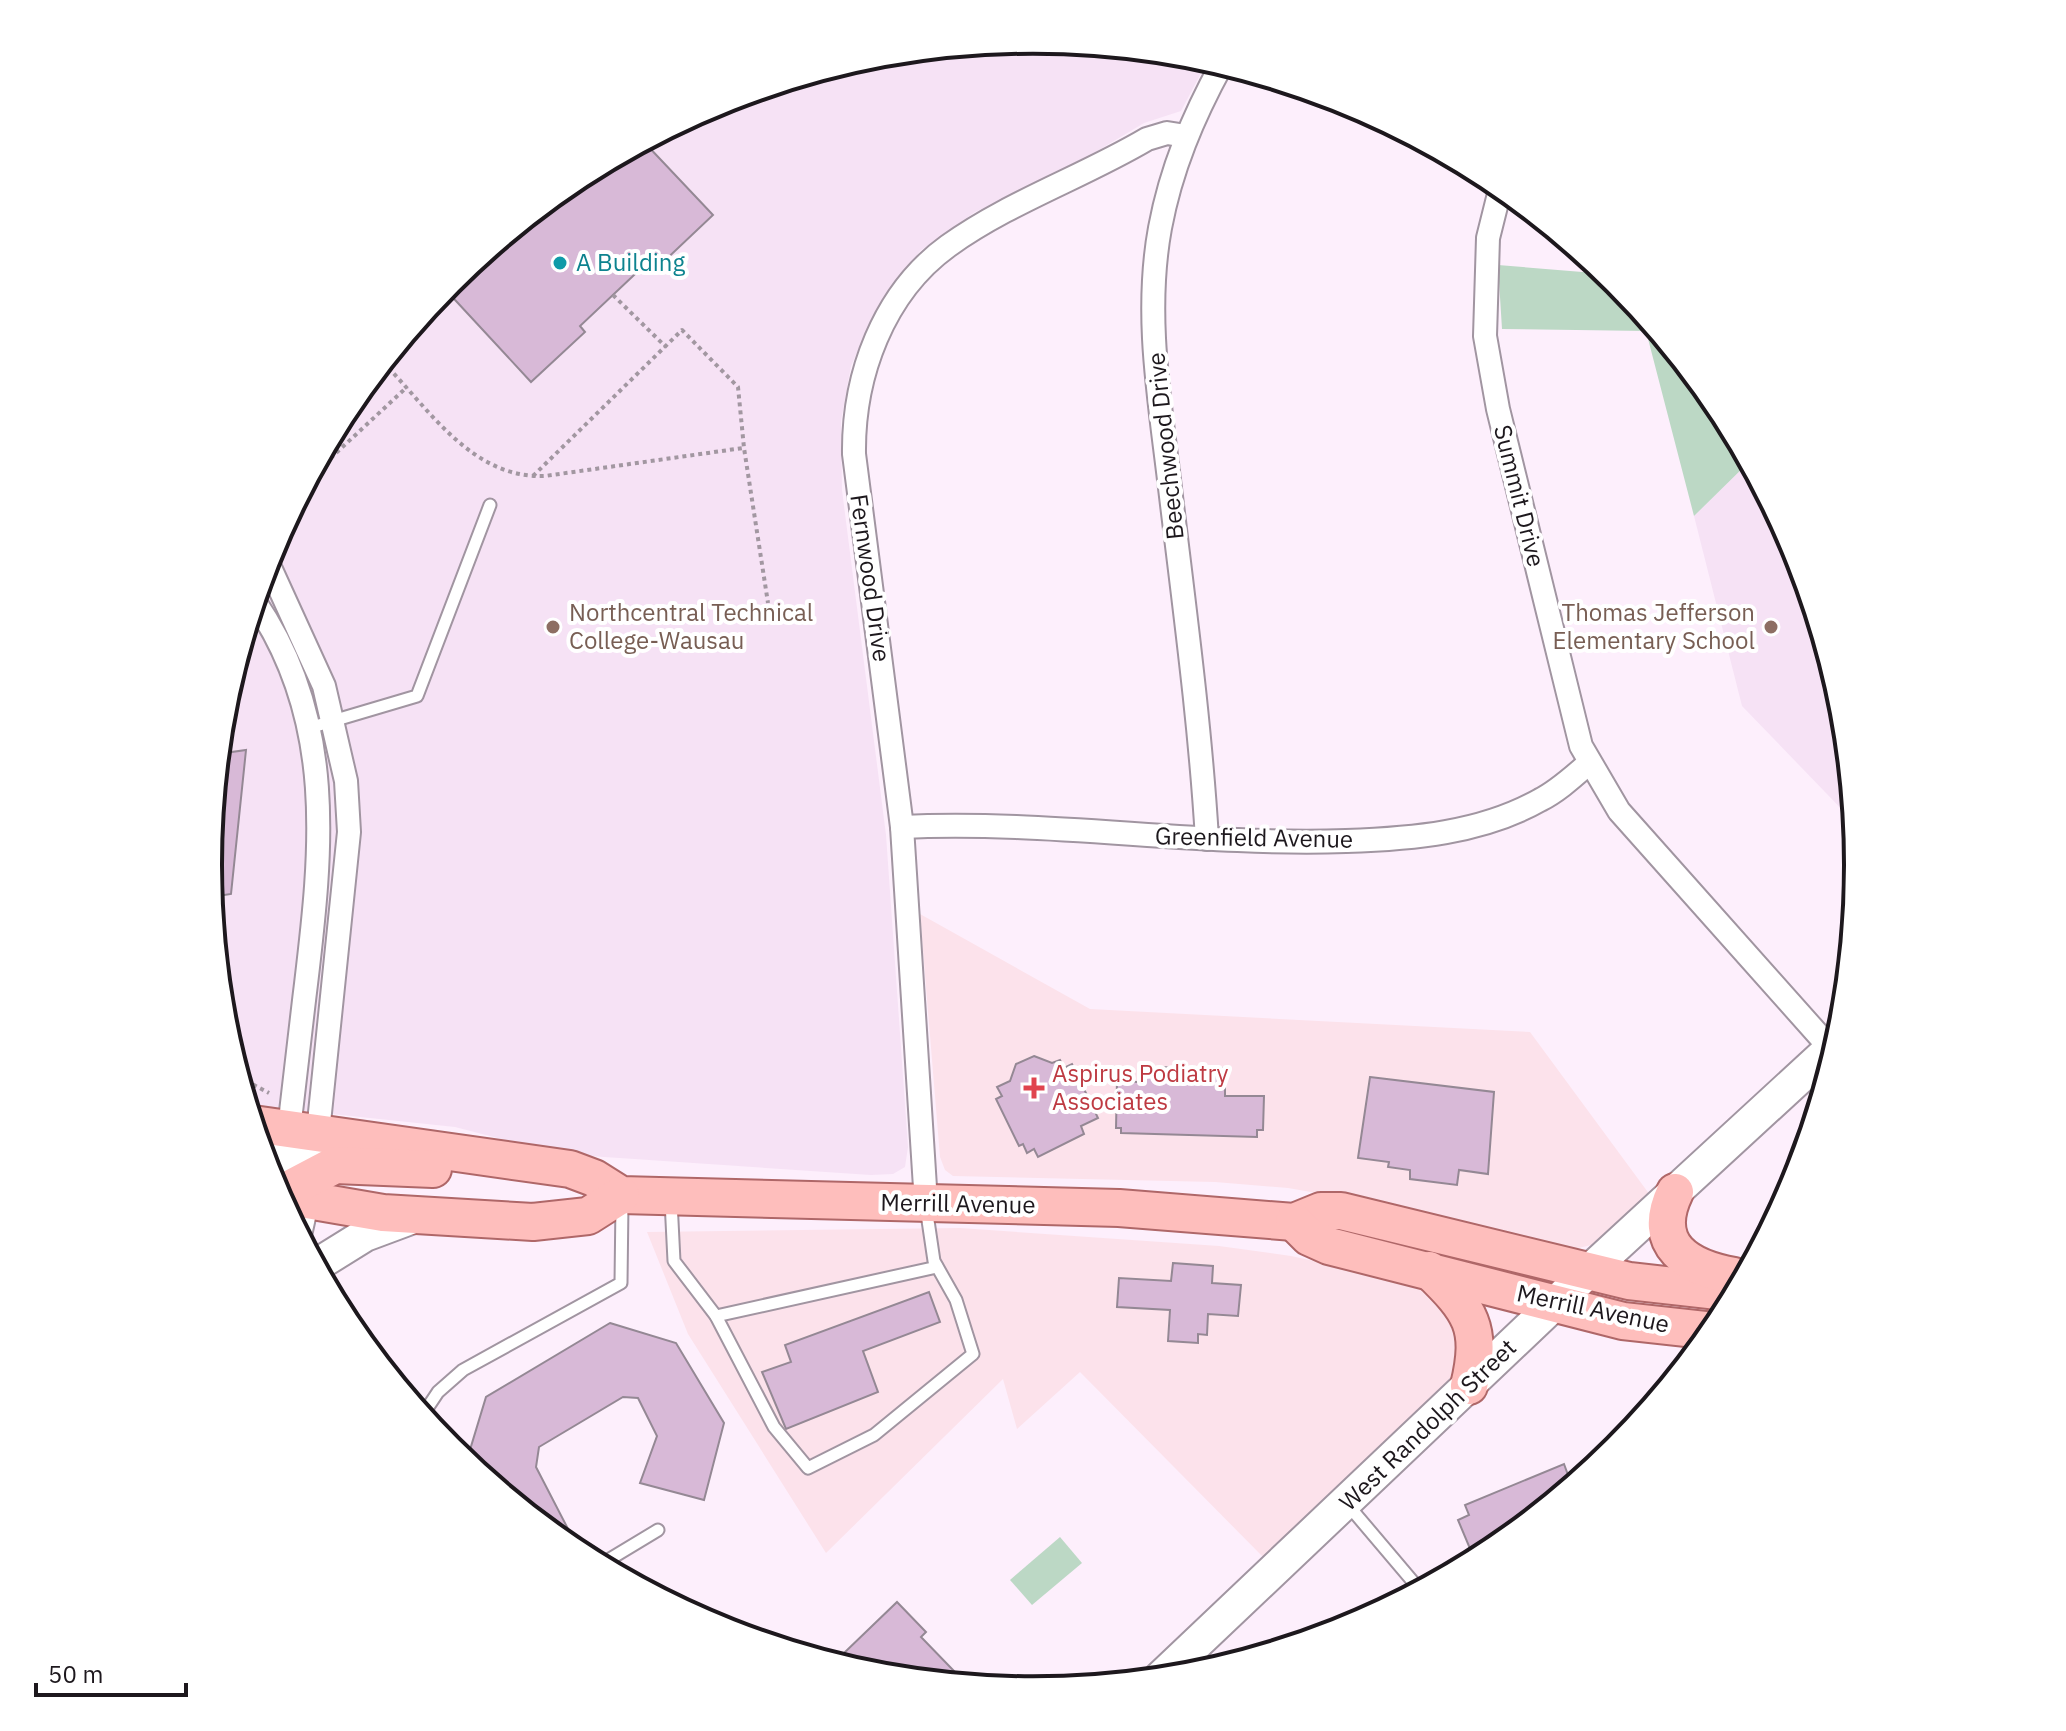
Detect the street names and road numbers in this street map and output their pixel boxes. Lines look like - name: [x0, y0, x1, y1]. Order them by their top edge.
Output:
- street label: Beechwood Drive: [1139, 351, 1191, 541]
- street label: Summit Drive: [1487, 421, 1553, 570]
- street label: Fernwood Drive: [843, 492, 899, 664]
- street label: Greenfield Avenue: [1155, 819, 1353, 855]
- street label: Merrill Avenue: [880, 1186, 1036, 1220]
- street label: Merrill Avenue: [1514, 1276, 1672, 1340]
- street label: West Randolph Street: [1332, 1331, 1523, 1517]

